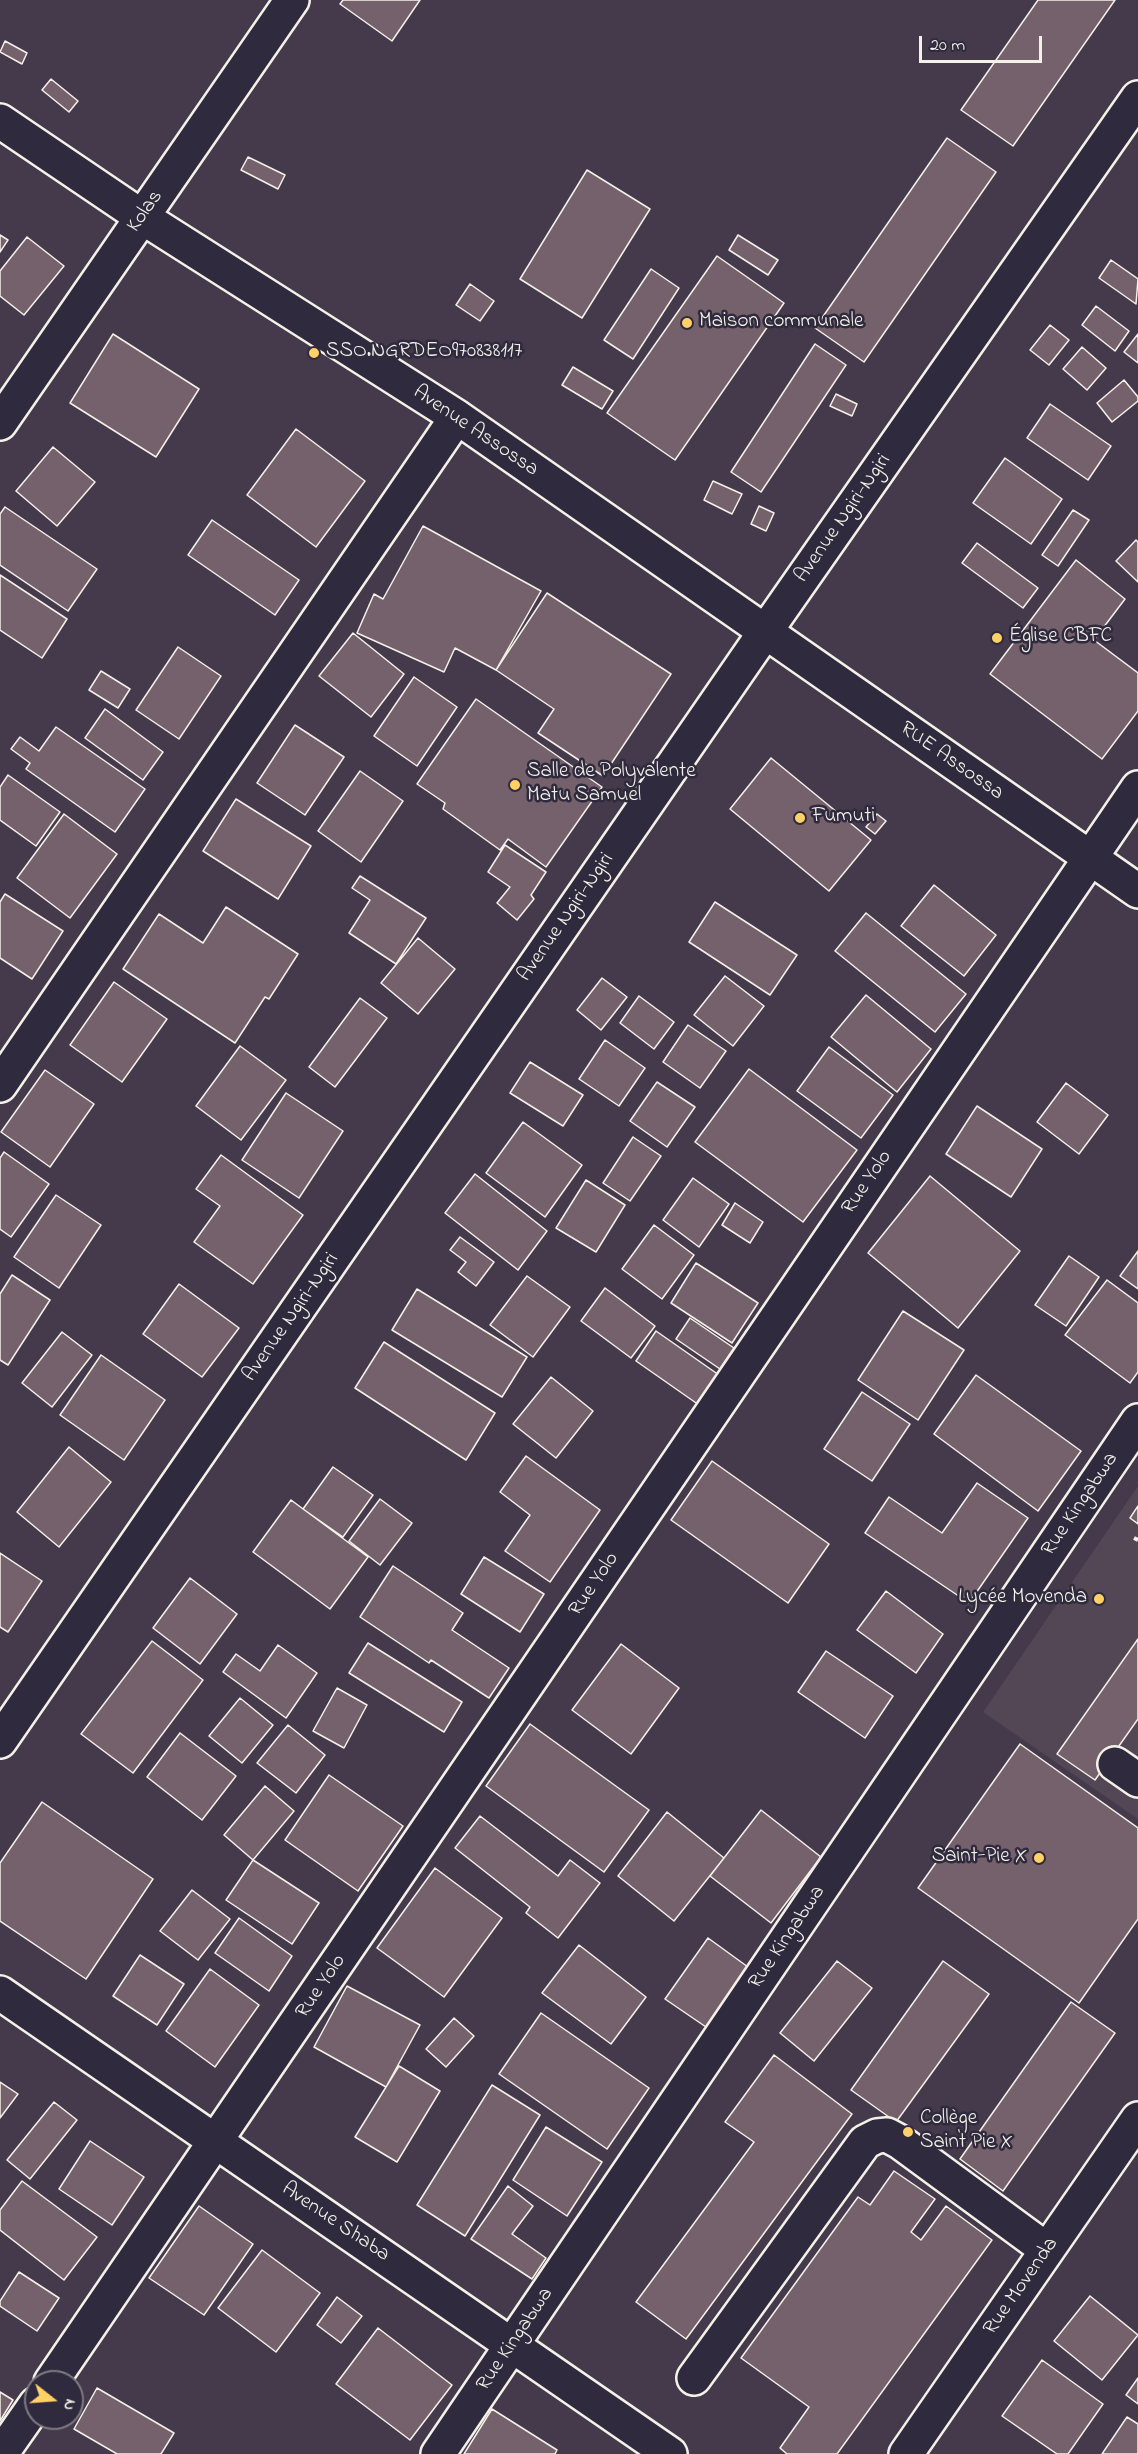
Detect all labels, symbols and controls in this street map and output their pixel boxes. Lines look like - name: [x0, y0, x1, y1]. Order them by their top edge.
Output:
- scale bar: [922, 24, 1045, 62]
- text: 20 m: [930, 33, 965, 59]
- street label: Kolas: [122, 186, 170, 238]
- place label: Maison communale: [699, 310, 863, 336]
- marker: Maison communale: [680, 316, 694, 330]
- place label: SSO.NGRDEO970838117: [326, 340, 522, 366]
- marker: SSO.NGRDEO970838117: [307, 346, 321, 360]
- street label: Avenue Assossa: [407, 381, 543, 483]
- street label: Avenue Ngiri-Ngiri: [790, 450, 898, 588]
- place label: Église CBFC: [1009, 625, 1112, 651]
- marker: Église CBFC: [990, 631, 1004, 645]
- street label: RUE Assossa: [894, 717, 1008, 807]
- place label: Salle de Polyvalente Matu Samuel: [527, 760, 696, 810]
- marker: Salle de Polyvalente Matu Samuel: [508, 778, 522, 792]
- place label: Fumuti: [812, 805, 875, 831]
- marker: Fumuti: [793, 811, 807, 825]
- street label: Avenue Ngiri-Ngiri: [513, 849, 621, 987]
- street label: Rue Yolo: [837, 1146, 899, 1220]
- street label: Avenue Ngiri-Ngiri: [238, 1249, 346, 1387]
- street label: Rue Kingabwa: [1037, 1448, 1125, 1562]
- street label: Rue Yolo: [564, 1548, 626, 1622]
- place label: Lycée Movenda: [958, 1586, 1087, 1612]
- marker: Lycée Movenda: [1092, 1592, 1106, 1606]
- place label: Saint-Pie X: [932, 1845, 1027, 1871]
- marker: Saint-Pie X: [1032, 1851, 1046, 1865]
- street label: Rue Kingabwa: [744, 1881, 832, 1995]
- street label: Rue Yolo: [291, 1950, 353, 2024]
- place label: Collège Saint Pie X: [920, 2107, 1013, 2157]
- marker: Collège Saint Pie X: [901, 2125, 915, 2139]
- street label: Avenue Shaba: [276, 2178, 394, 2268]
- street label: Rue Movenda: [979, 2233, 1065, 2341]
- street label: Rue Kingabwa: [472, 2283, 560, 2397]
- north arrow: [24, 2370, 84, 2430]
- text: N: [56, 2396, 82, 2413]

